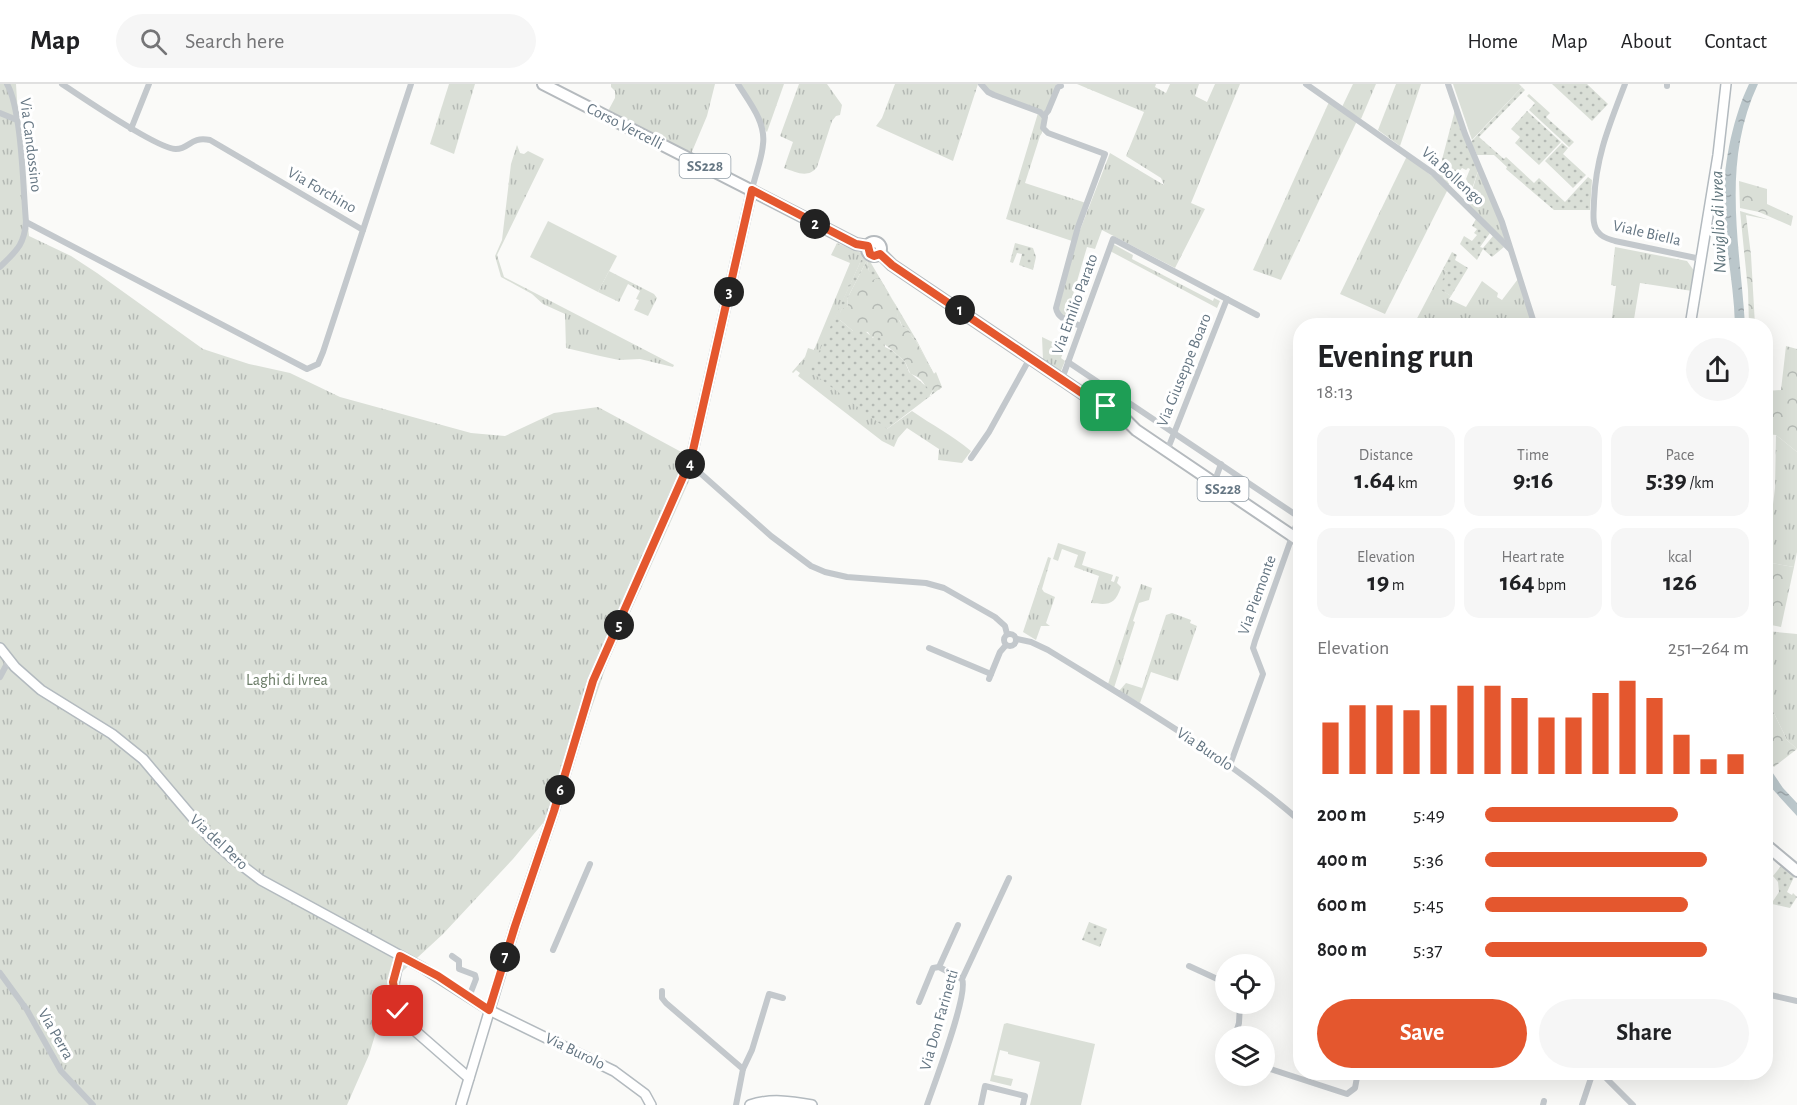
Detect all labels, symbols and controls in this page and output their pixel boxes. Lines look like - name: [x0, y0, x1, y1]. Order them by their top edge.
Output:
- search box: [116, 14, 536, 68]
- icon: search: [137, 25, 170, 58]
- text: Map: [30, 27, 80, 55]
- text: Search here: [185, 30, 284, 52]
- text: Home: [1467, 31, 1518, 52]
- text: Map: [1551, 31, 1588, 52]
- text: About: [1621, 31, 1671, 52]
- text: Contact: [1704, 31, 1767, 52]
- street label: Via Candossino: [17, 97, 45, 193]
- street label: Corso Vercelli: [584, 100, 666, 152]
- street label: Via Bollengo: [1419, 144, 1488, 208]
- road number: SS228: [680, 154, 730, 178]
- street label: Via Forchino: [285, 164, 359, 216]
- water label: Naviglio di Ivrea: [1708, 170, 1730, 274]
- pin: 2: [800, 209, 830, 239]
- text: 2: [811, 216, 819, 232]
- street label: Viale Biella: [1611, 217, 1683, 249]
- street label: Via Emilio Parato: [1049, 251, 1101, 356]
- pin: 3: [714, 277, 744, 307]
- text: 3: [726, 284, 732, 300]
- pin: 1: [945, 295, 975, 325]
- text: 1: [957, 302, 963, 318]
- street label: Via Giuseppe Boaro: [1154, 311, 1214, 429]
- button: share: [1686, 338, 1749, 401]
- text: Evening run: [1317, 341, 1474, 374]
- pin: [1080, 380, 1131, 431]
- text: 18:13: [1317, 382, 1353, 402]
- icon: arrive: [1089, 389, 1122, 422]
- text: Distance: [1359, 447, 1413, 463]
- text: Time: [1517, 447, 1549, 463]
- text: Pace: [1666, 447, 1694, 463]
- pin: 4: [675, 449, 705, 479]
- text: 4: [686, 456, 694, 472]
- text: 1.64: [1354, 467, 1395, 493]
- text: 9:16: [1513, 467, 1553, 493]
- text: 5:39: [1646, 467, 1687, 493]
- text: km: [1395, 475, 1418, 491]
- text: /km: [1687, 475, 1714, 491]
- road number: SS228: [1198, 477, 1248, 501]
- text: Elevation: [1357, 549, 1415, 565]
- text: Heart rate: [1502, 549, 1564, 565]
- text: kcal: [1668, 549, 1692, 565]
- street label: Via Piemonte: [1235, 553, 1279, 637]
- text: 19: [1367, 569, 1389, 595]
- text: 164: [1500, 569, 1535, 595]
- text: 126: [1663, 569, 1697, 595]
- text: m: [1389, 577, 1405, 593]
- text: bpm: [1535, 577, 1566, 593]
- pin: 5: [604, 610, 634, 640]
- text: 5: [616, 617, 622, 633]
- text: Elevation: [1317, 638, 1389, 658]
- text: 251–264 m: [1668, 638, 1749, 658]
- park label: Laghi di Ivrea: [246, 672, 328, 688]
- street label: Via Burolo: [1174, 724, 1236, 774]
- pin: 6: [545, 775, 575, 805]
- text: 6: [556, 782, 564, 798]
- text: 200 m: [1317, 805, 1366, 825]
- text: 5:49: [1413, 805, 1445, 825]
- street label: Via del Pero: [187, 811, 251, 873]
- text: 400 m: [1317, 850, 1367, 870]
- text: 5:36: [1413, 850, 1444, 870]
- text: 600 m: [1317, 895, 1367, 915]
- text: 5:45: [1413, 895, 1444, 915]
- text: 800 m: [1317, 940, 1367, 960]
- text: 5:37: [1413, 940, 1443, 960]
- pin: 7: [490, 942, 520, 972]
- text: 7: [502, 949, 508, 965]
- map controls: [1215, 954, 1275, 1086]
- button: locate: [1215, 954, 1275, 1014]
- street label: Via Don Farinetti: [917, 968, 961, 1072]
- pin: [372, 985, 423, 1036]
- icon: check: [381, 994, 414, 1027]
- button: Save: [1317, 999, 1527, 1068]
- button: Share: [1539, 999, 1749, 1068]
- street label: Via Perra: [35, 1006, 77, 1062]
- button: layers: [1215, 1026, 1275, 1086]
- street label: Via Burolo: [543, 1030, 608, 1072]

